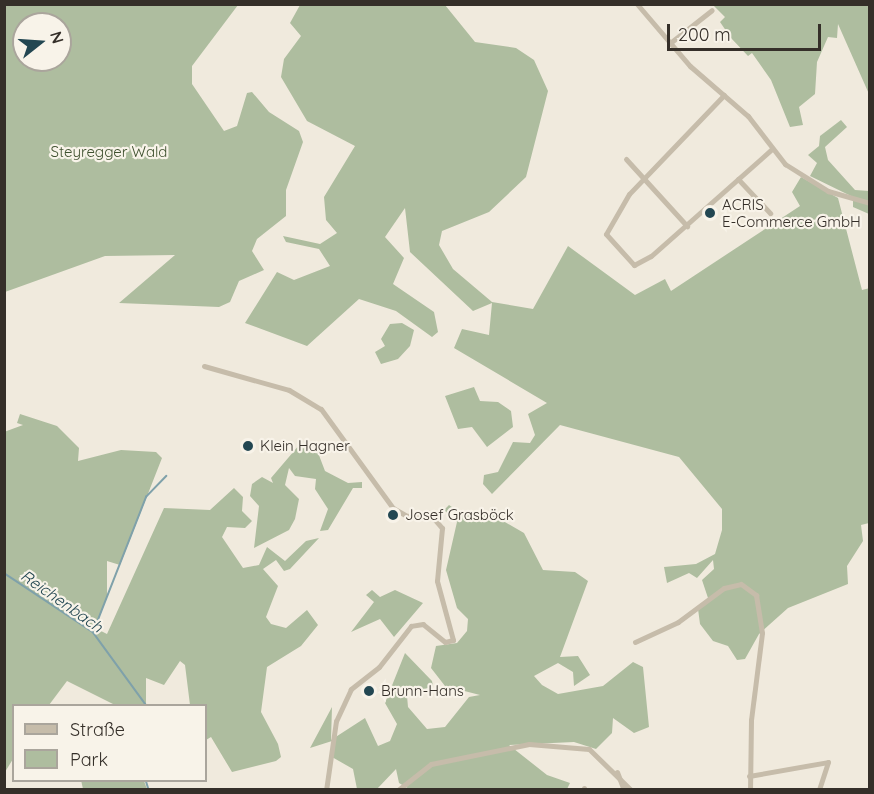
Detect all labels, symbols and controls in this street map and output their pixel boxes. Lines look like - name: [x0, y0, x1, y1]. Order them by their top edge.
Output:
- north arrow: [12, 12, 72, 72]
- scale bar: [670, 12, 824, 50]
- text: 200 m: [678, 23, 731, 46]
- text: N: [46, 29, 69, 46]
- park label: Steyregger Wald: [51, 143, 167, 161]
- place label: ACRIS E-Commerce GmbH: [722, 195, 861, 230]
- marker: ACRIS E-Commerce GmbH: [703, 206, 717, 220]
- place label: Klein Hagner: [260, 437, 350, 455]
- marker: Klein Hagner: [241, 439, 255, 453]
- place label: Josef Grasböck: [405, 506, 514, 524]
- marker: Josef Grasböck: [386, 508, 400, 522]
- water label: Reichenbach: [17, 566, 107, 636]
- place label: Brunn-Hans: [381, 682, 464, 700]
- marker: Brunn-Hans: [362, 684, 376, 698]
- legend: [12, 704, 207, 782]
- text: Straße: [70, 718, 125, 741]
- text: Park: [70, 748, 108, 771]

